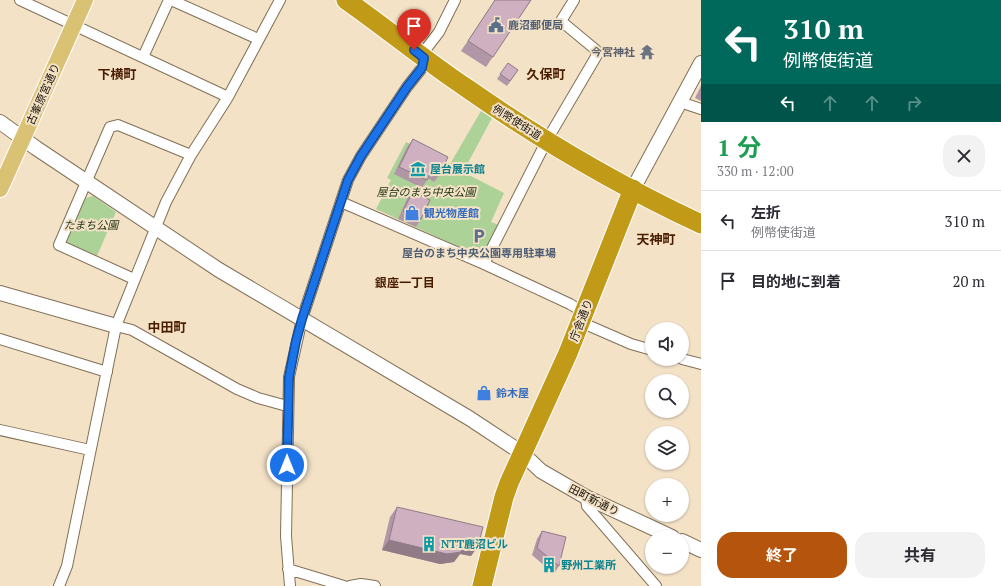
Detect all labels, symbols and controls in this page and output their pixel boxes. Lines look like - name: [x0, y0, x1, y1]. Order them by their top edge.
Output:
- pin: [397, 9, 431, 50]
- text: 310 m: [783, 10, 864, 47]
- icon: arrive: [403, 15, 425, 37]
- public building icon: 鹿沼郵便局: [487, 16, 505, 34]
- icon: left: [717, 16, 769, 68]
- place label: 鹿沼郵便局: [508, 18, 563, 32]
- temple icon: 今宮神社: [638, 43, 656, 61]
- place label: 今宮神社: [591, 45, 635, 59]
- text: 例幣使街道: [783, 48, 873, 72]
- street label: 古峯原宮通り: [23, 61, 63, 127]
- district label: 下横町: [97, 65, 137, 83]
- district label: 久保町: [526, 65, 566, 83]
- icon: left: [777, 92, 799, 114]
- icon: ahead: [819, 92, 841, 114]
- icon: ahead: [861, 92, 883, 114]
- icon: right: [903, 92, 925, 114]
- street label: 例幣使街道: [490, 101, 544, 143]
- text: 1 分: [717, 131, 761, 163]
- button: close: [943, 135, 985, 177]
- museum icon: 屋台展示館: [409, 160, 427, 178]
- place label: 屋台展示館: [430, 162, 485, 176]
- text: 330 m · 12:00: [717, 162, 794, 180]
- park label: 屋台のまち中央公園: [377, 185, 477, 199]
- text: 左折: [751, 202, 781, 222]
- shop icon: 観光物産館: [403, 204, 421, 222]
- place label: 観光物産館: [424, 206, 479, 220]
- icon: left: [717, 210, 739, 232]
- text: 310 m: [944, 211, 985, 231]
- park label: たまち公園: [64, 218, 120, 232]
- text: 例幣使街道: [751, 223, 816, 241]
- parking icon: 屋台のまち中央公園専用駐車場: [470, 227, 488, 245]
- district label: 天神町: [636, 230, 676, 248]
- place label: 屋台のまち中央公園専用駐車場: [402, 246, 556, 260]
- icon: arrive: [717, 270, 739, 292]
- text: 目的地に到着: [751, 271, 841, 291]
- text: 20 m: [952, 271, 985, 291]
- district label: 銀座一丁目: [374, 275, 435, 290]
- street label: 庁舎通り: [567, 297, 595, 343]
- district label: 中田町: [147, 318, 187, 336]
- map controls: [645, 322, 689, 574]
- button: sound: [645, 322, 689, 366]
- button: search: [645, 374, 689, 418]
- shop icon: 鈴木屋: [475, 384, 493, 402]
- place label: 鈴木屋: [496, 386, 529, 400]
- button: layers: [645, 426, 689, 470]
- position arrow: [266, 444, 308, 486]
- button: +: [645, 478, 689, 522]
- street label: 田町新通り: [566, 481, 622, 519]
- button: −: [645, 530, 689, 574]
- button: 終了: [717, 532, 847, 578]
- button: 共有: [855, 532, 985, 578]
- building icon: NTT鹿沼ビル: [420, 535, 438, 553]
- place label: NTT鹿沼ビル: [441, 537, 508, 551]
- building icon: 野州工業所: [540, 556, 558, 574]
- place label: 野州工業所: [561, 558, 616, 572]

